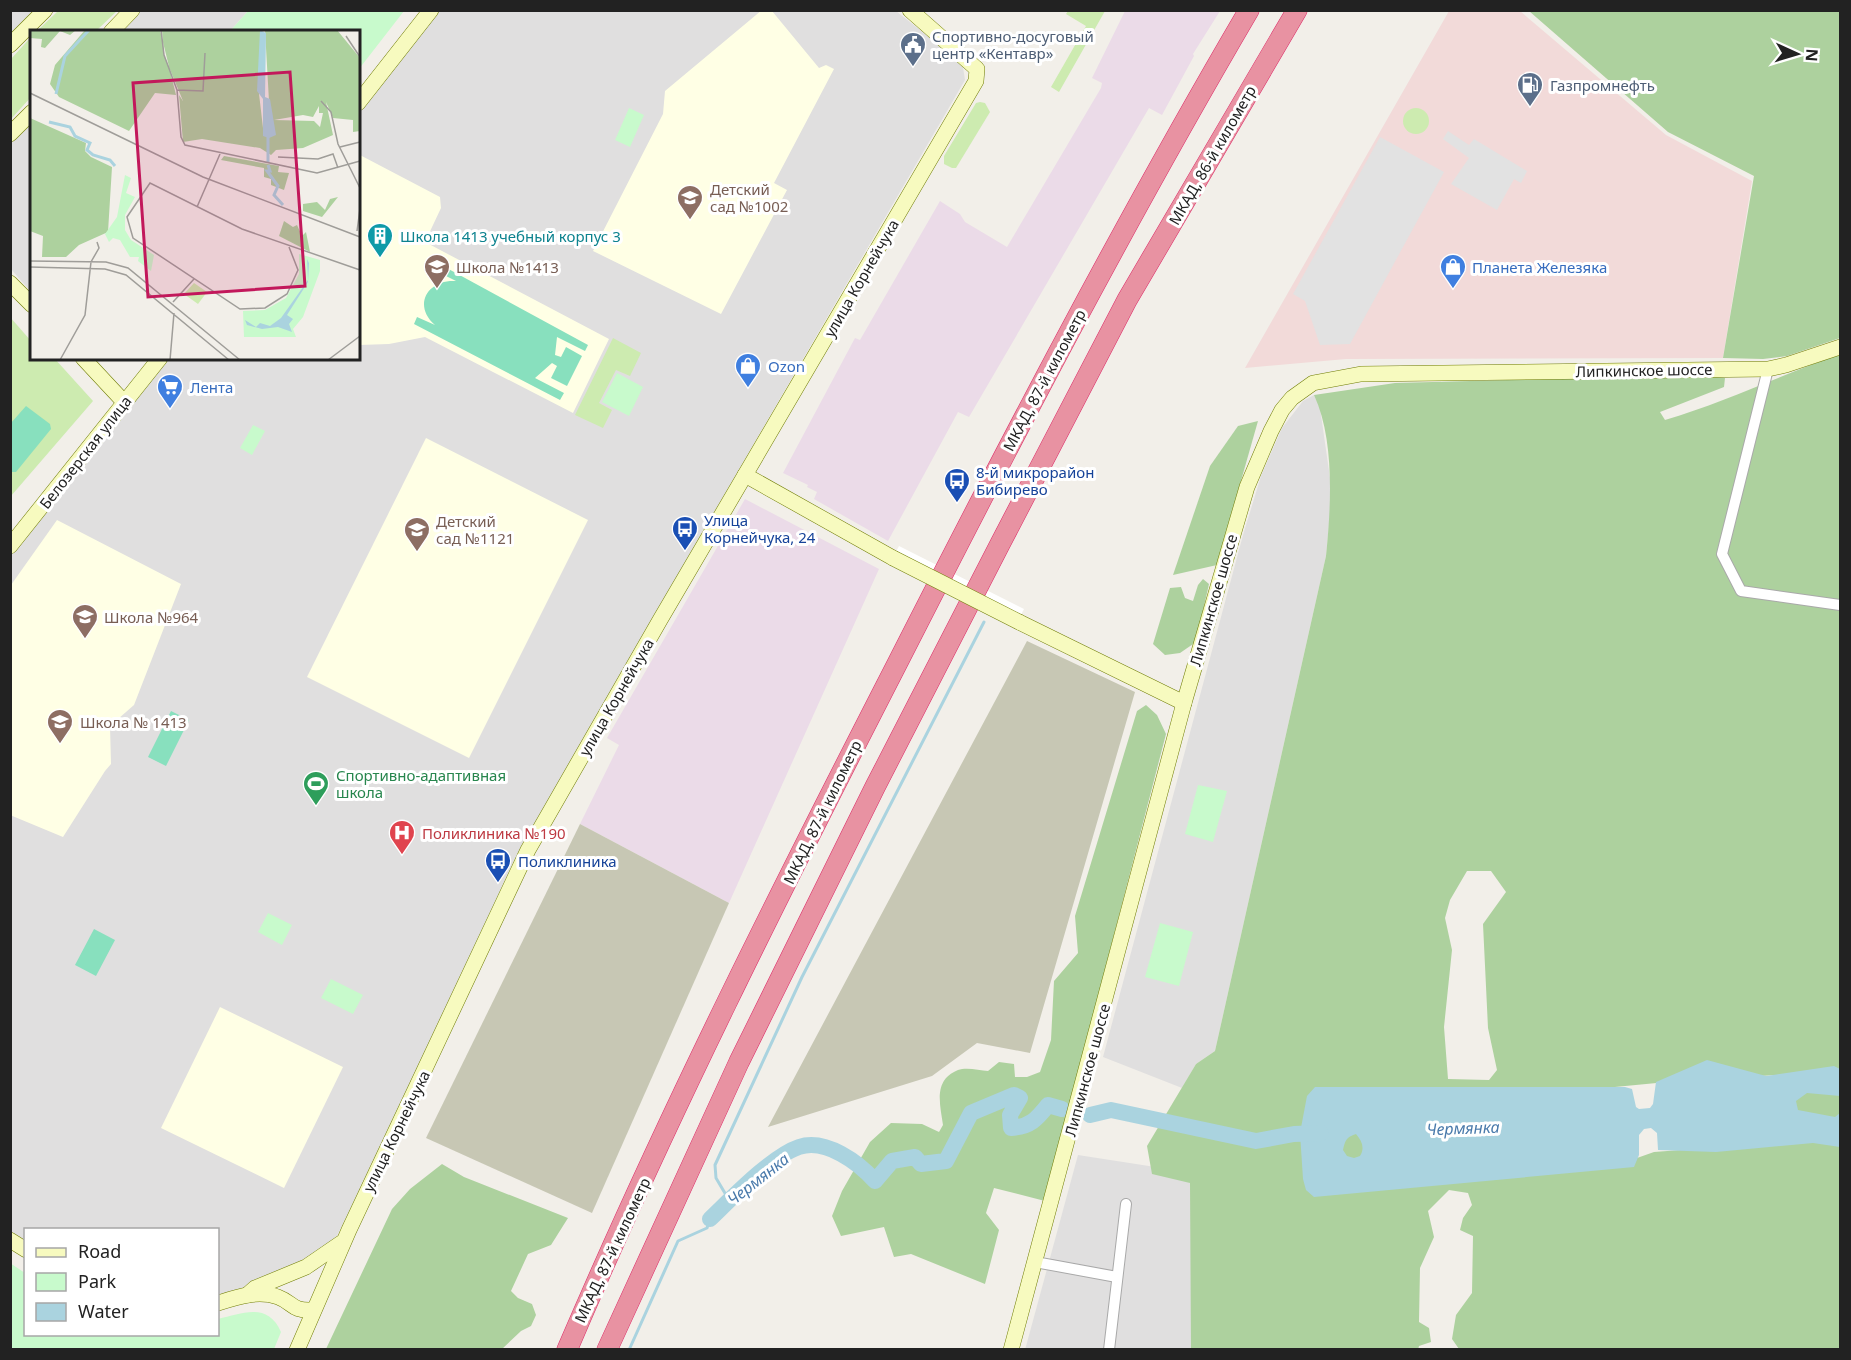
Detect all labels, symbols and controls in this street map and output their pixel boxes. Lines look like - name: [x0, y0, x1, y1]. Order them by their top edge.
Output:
- north arrow: [1767, 24, 1827, 84]
- place label: Спортивно-досуговый центр «Кентавр»: [932, 26, 1094, 63]
- inset map: [30, 30, 360, 360]
- public building icon: Спортивно-досуговый центр «Кентавр»: [898, 30, 928, 68]
- text: N: [1801, 48, 1823, 62]
- fuel station icon: Газпромнефть: [1515, 70, 1545, 108]
- place label: Газпромнефть: [1550, 75, 1655, 95]
- street label: МКАД, 86-й километр: [1164, 82, 1260, 228]
- place label: Детский сад №1002: [710, 179, 788, 216]
- school or university icon: Детский сад №1002: [675, 183, 705, 221]
- street label: улица Корнейчука: [819, 215, 903, 341]
- building icon: Школа 1413 учебный корпус 3: [365, 221, 395, 259]
- place label: Школа 1413 учебный корпус 3: [400, 226, 621, 246]
- school or university icon: Школа №1413: [422, 252, 452, 290]
- shop icon: Планета Железяка: [1438, 252, 1468, 290]
- place label: Школа №1413: [456, 257, 559, 277]
- place label: Планета Железяка: [1472, 257, 1607, 277]
- street label: МКАД, 87-й километр: [998, 306, 1090, 454]
- shop icon: Ozon: [733, 351, 763, 389]
- place label: Ozon: [768, 356, 805, 376]
- street label: Липкинское шоссе: [1576, 359, 1712, 381]
- supermarket icon: Лента: [155, 372, 185, 410]
- place label: Лента: [190, 377, 233, 397]
- street label: Белозерская улица: [35, 391, 135, 513]
- place label: 8-й микрорайон Бибирево: [976, 462, 1094, 499]
- bus stop icon: 8-й микрорайон Бибирево: [942, 466, 972, 504]
- place label: Улица Корнейчука, 24: [704, 510, 816, 547]
- place label: Детский сад №1121: [436, 511, 514, 548]
- bus stop icon: Улица Корнейчука, 24: [670, 514, 700, 552]
- school or university icon: Детский сад №1121: [402, 515, 432, 553]
- street label: Липкинское шоссе: [1185, 532, 1241, 668]
- school or university icon: Школа №964: [70, 602, 100, 640]
- place label: Школа №964: [104, 607, 199, 627]
- street label: улица Корнейчука: [574, 634, 658, 760]
- school or university icon: Школа № 1413: [45, 707, 75, 745]
- place label: Школа № 1413: [80, 712, 187, 732]
- street label: МКАД, 87-й километр: [778, 737, 866, 887]
- place label: Спортивно-адаптивная школа: [336, 765, 506, 802]
- sports icon: Спортивно-адаптивная школа: [301, 769, 331, 807]
- hospital icon: Поликлиника №190: [387, 818, 417, 856]
- place label: Поликлиника №190: [422, 823, 566, 843]
- bus stop icon: Поликлиника: [483, 846, 513, 884]
- place label: Поликлиника: [518, 851, 617, 871]
- street label: Липкинское шоссе: [1060, 1001, 1114, 1139]
- street label: улица Корнейчука: [358, 1067, 434, 1195]
- water label: Чермянка: [1426, 1116, 1500, 1140]
- water label: Чермянка: [722, 1148, 794, 1210]
- street label: МКАД, 87-й километр: [570, 1174, 654, 1326]
- legend: [24, 1228, 219, 1336]
- text: Road: [78, 1239, 121, 1263]
- text: Park: [78, 1269, 116, 1293]
- text: Water: [78, 1299, 129, 1323]

